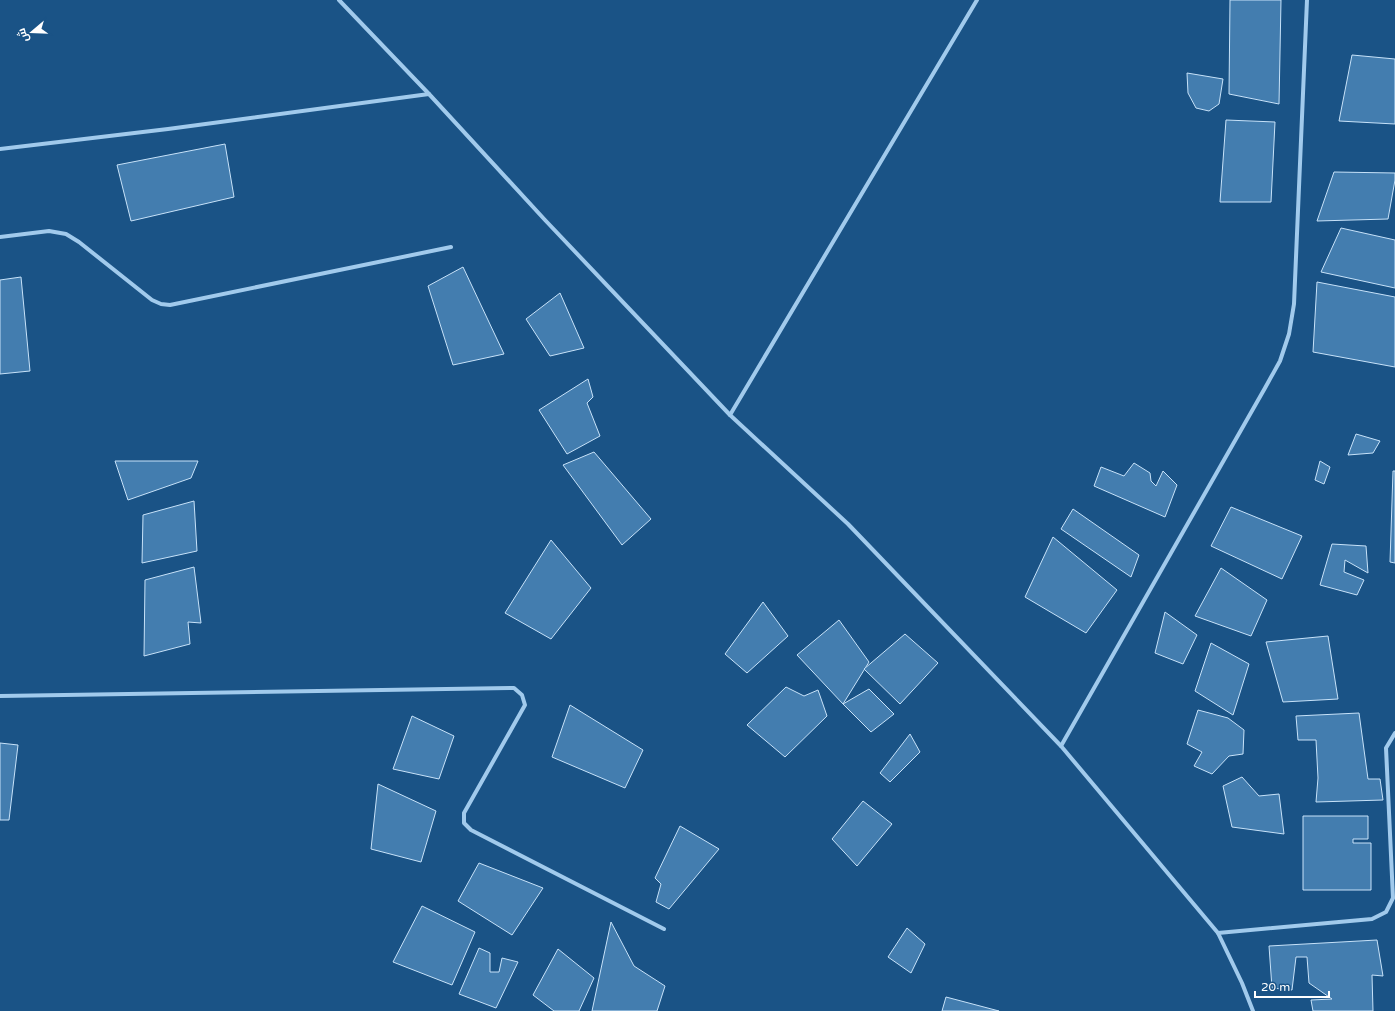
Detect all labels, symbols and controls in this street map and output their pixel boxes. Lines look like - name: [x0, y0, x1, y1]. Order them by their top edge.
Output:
- north arrow: [12, 12, 52, 52]
- text: ش: [15, 26, 31, 44]
- scale bar: [1255, 973, 1329, 999]
- text: 20 m: [1261, 980, 1290, 994]

